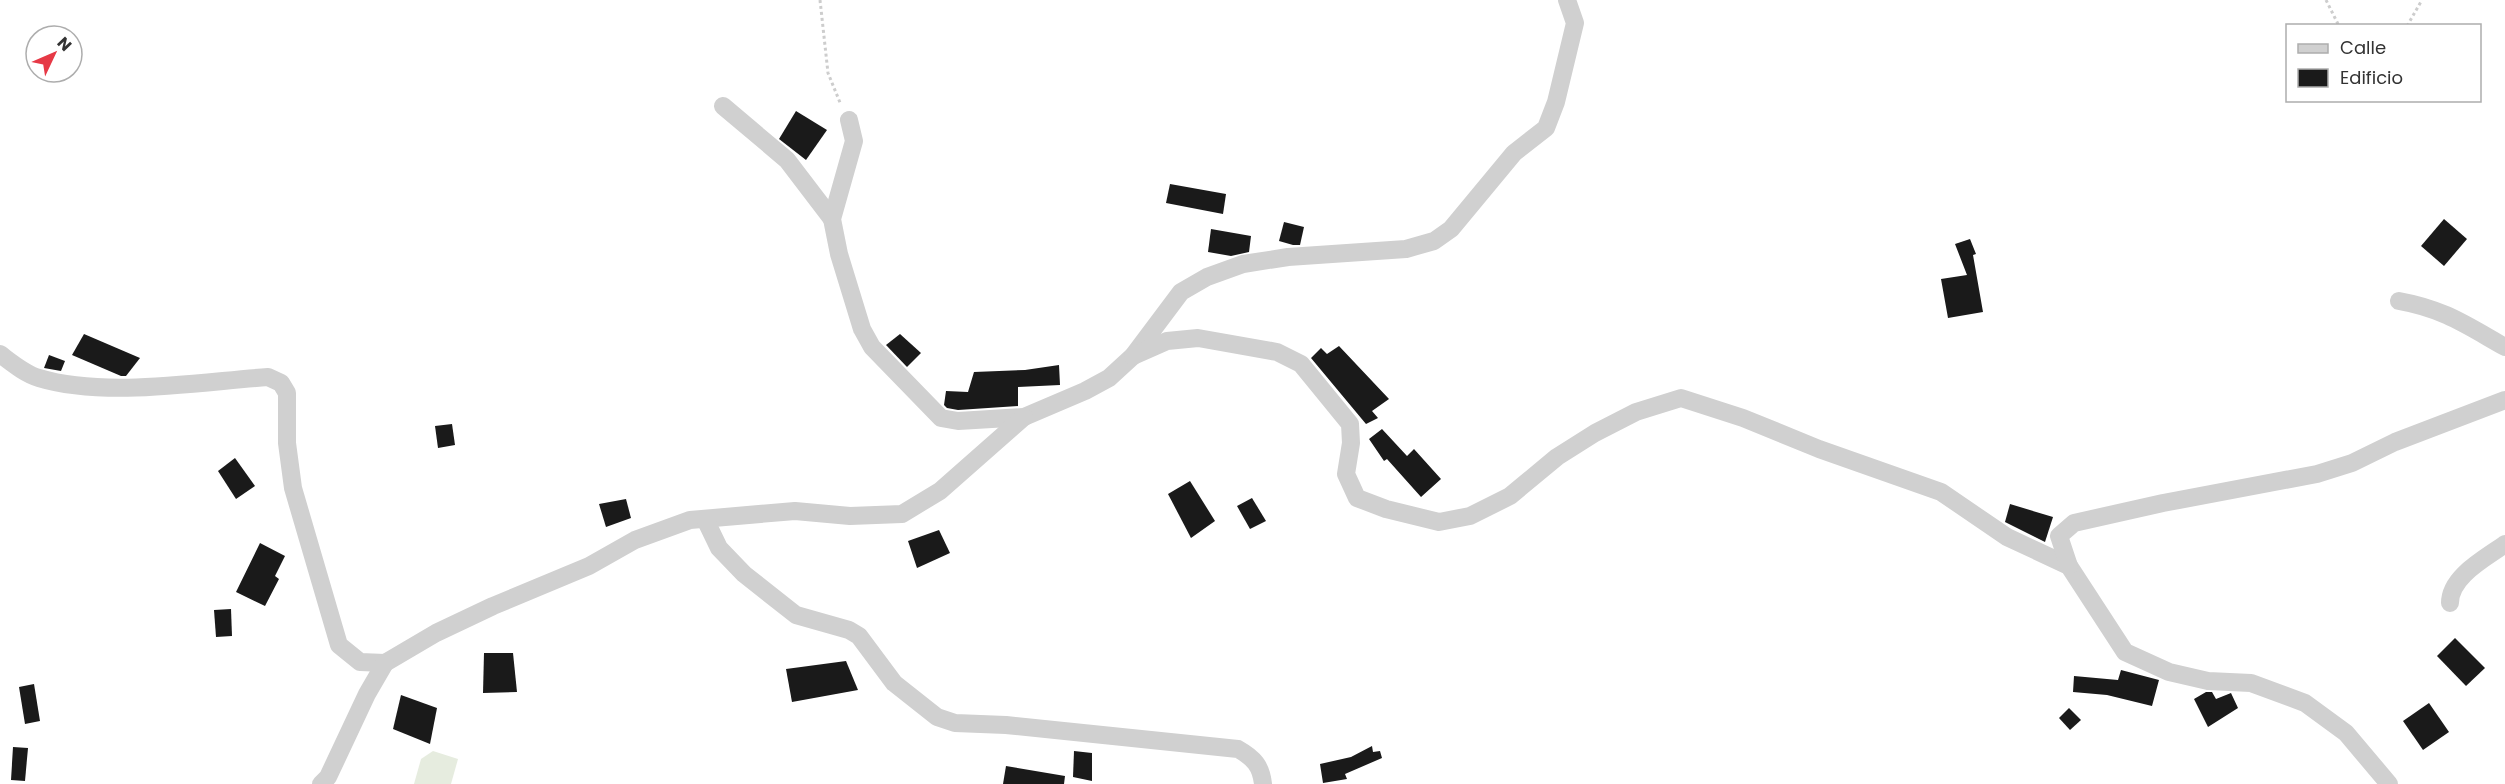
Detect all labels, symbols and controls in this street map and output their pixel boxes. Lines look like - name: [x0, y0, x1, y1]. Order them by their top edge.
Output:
- north arrow: [24, 24, 84, 84]
- legend: [2286, 24, 2481, 102]
- text: N: [52, 32, 77, 56]
- text: Calle: [2340, 35, 2386, 60]
- text: Edificio: [2340, 65, 2403, 90]

